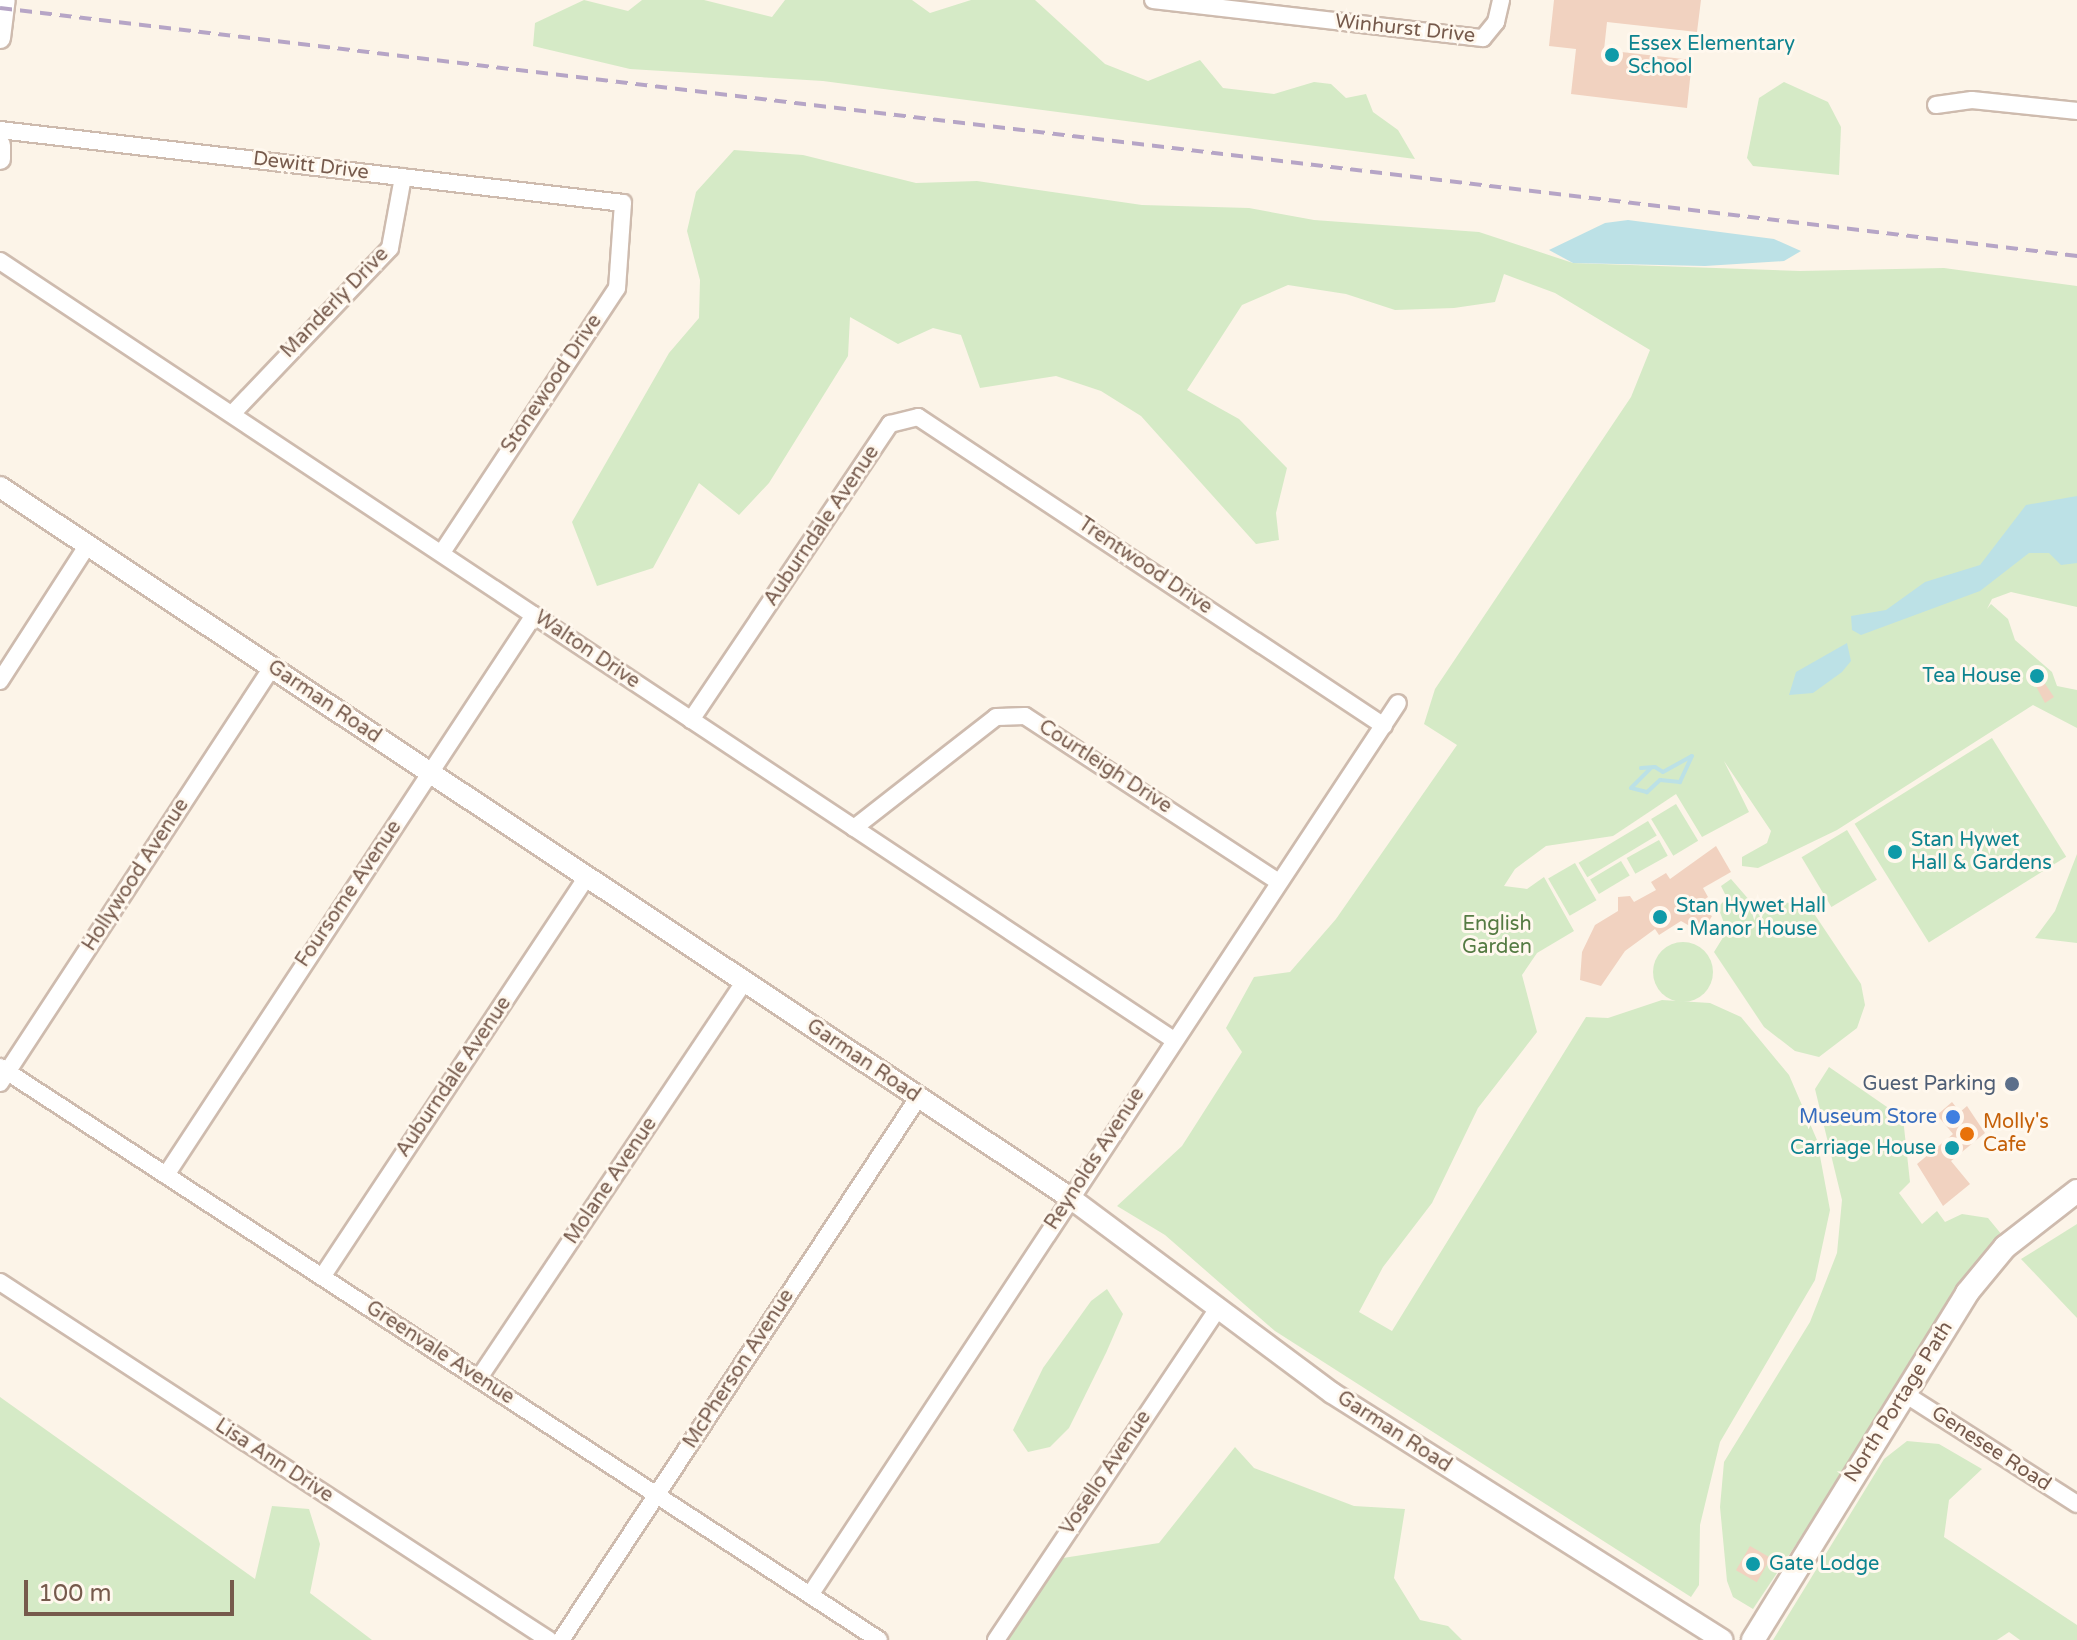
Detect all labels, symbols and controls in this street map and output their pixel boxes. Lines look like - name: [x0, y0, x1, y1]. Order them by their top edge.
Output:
- street label: Winhurst Drive: [1334, 10, 1476, 48]
- place label: Essex Elementary School: [1628, 32, 1795, 79]
- marker: Essex Elementary School: [1603, 46, 1621, 64]
- street label: Dewitt Drive: [252, 147, 370, 185]
- street label: Manderly Drive: [276, 243, 394, 363]
- street label: Stonewood Drive: [497, 310, 607, 458]
- street label: Auburndale Avenue: [759, 441, 885, 611]
- street label: Trentwood Drive: [1074, 512, 1216, 620]
- street label: Walton Drive: [530, 606, 644, 694]
- street label: Garman Road: [263, 655, 385, 749]
- place label: Tea House: [1922, 664, 2021, 688]
- marker: Tea House: [2028, 667, 2046, 685]
- street label: Courtleigh Drive: [1034, 715, 1176, 819]
- street label: Hollywood Avenue: [78, 794, 194, 956]
- street label: Foursome Avenue: [291, 816, 407, 972]
- place label: Stan Hywet Hall & Gardens: [1911, 828, 2052, 875]
- marker: Stan Hywet Hall & Gardens: [1886, 843, 1904, 861]
- place label: Stan Hywet Hall - Manor House: [1676, 894, 1826, 941]
- marker: Stan Hywet Hall - Manor House: [1651, 908, 1669, 926]
- park label: English Garden: [1462, 912, 1532, 959]
- street label: Auburndale Avenue: [391, 992, 517, 1162]
- street label: Garman Road: [802, 1014, 924, 1108]
- place label: Guest Parking: [1863, 1072, 1996, 1096]
- marker: Guest Parking: [2003, 1075, 2021, 1093]
- street label: Reynolds Avenue: [1040, 1083, 1150, 1235]
- place label: Museum Store: [1799, 1105, 1937, 1129]
- marker: Museum Store: [1944, 1108, 1962, 1126]
- place label: Molly's Cafe: [1983, 1110, 2049, 1157]
- street label: Molane Avenue: [560, 1113, 662, 1249]
- marker: Molly's Cafe: [1958, 1125, 1976, 1143]
- place label: Carriage House: [1790, 1136, 1936, 1160]
- marker: Carriage House: [1943, 1139, 1961, 1157]
- street label: McPherson Avenue: [679, 1285, 799, 1453]
- street label: Greenvale Avenue: [361, 1296, 519, 1410]
- street label: North Portage Path: [1840, 1317, 1958, 1487]
- street label: Garman Road: [1332, 1386, 1456, 1478]
- street label: Genesee Road: [1927, 1401, 2055, 1497]
- street label: Vosello Avenue: [1056, 1406, 1156, 1540]
- street label: Lisa Ann Drive: [210, 1414, 338, 1508]
- place label: Gate Lodge: [1769, 1552, 1879, 1576]
- marker: Gate Lodge: [1744, 1555, 1762, 1573]
- scale bar: [28, 1564, 238, 1614]
- text: 100 m: [38, 1579, 112, 1608]

